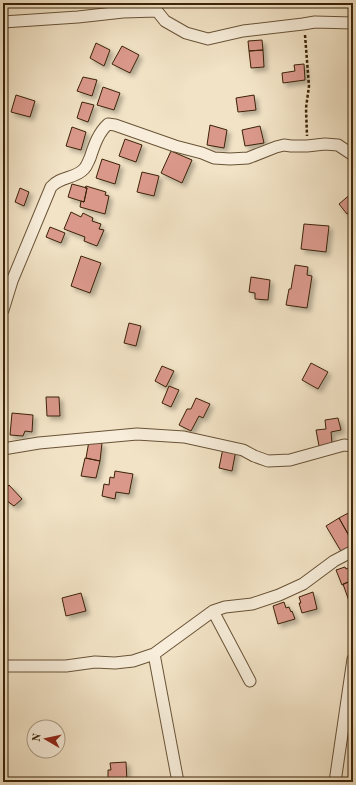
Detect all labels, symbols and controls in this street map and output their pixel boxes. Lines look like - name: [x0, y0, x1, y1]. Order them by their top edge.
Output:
- north arrow: [26, 719, 66, 759]
- text: N: [32, 732, 44, 743]

